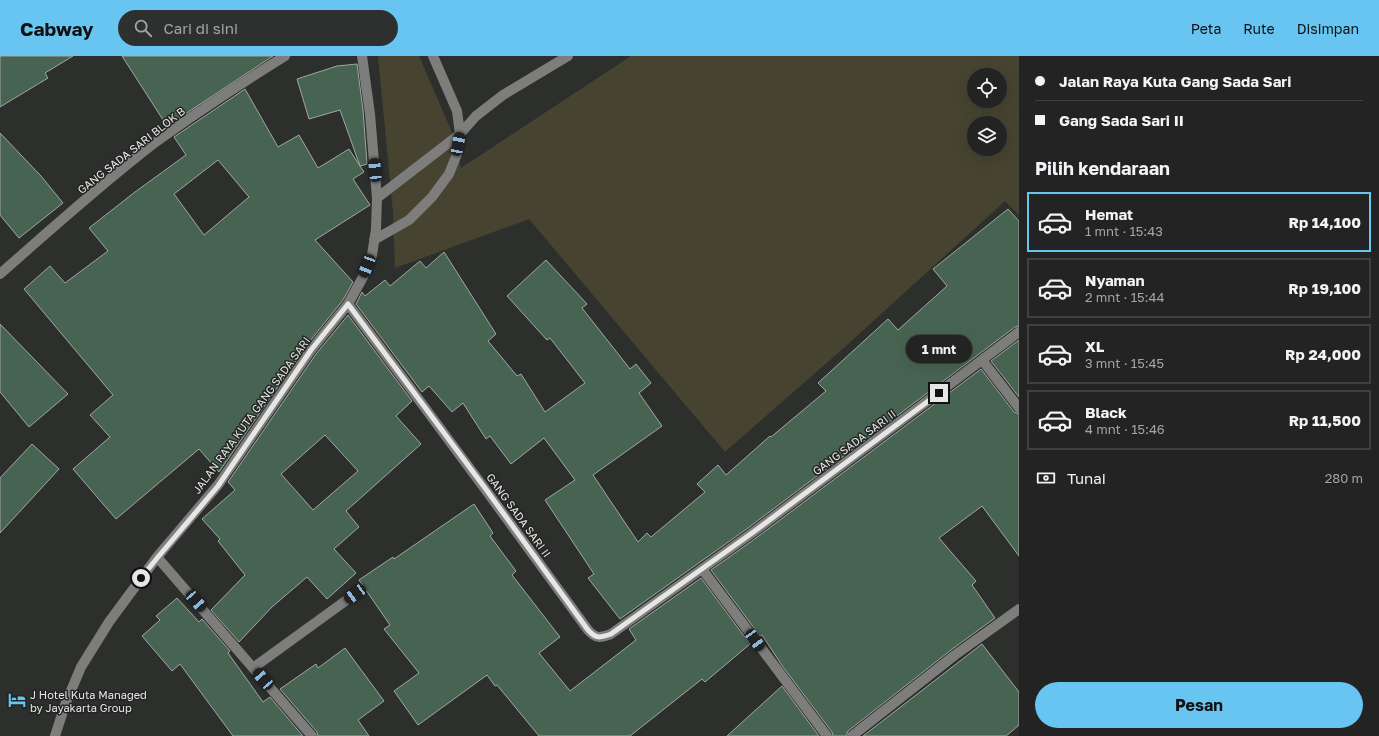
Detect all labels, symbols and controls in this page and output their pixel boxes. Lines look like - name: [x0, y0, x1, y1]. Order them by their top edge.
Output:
- search box: [118, 10, 398, 46]
- text: Cabway: [20, 17, 94, 40]
- icon: search: [132, 17, 154, 39]
- text: Cari di sini: [164, 19, 238, 37]
- text: Peta: [1191, 20, 1221, 37]
- text: Rute: [1243, 20, 1275, 37]
- text: Disimpan: [1297, 20, 1359, 37]
- map controls: [967, 68, 1007, 156]
- button: locate: [967, 68, 1007, 108]
- text: Jalan Raya Kuta Gang Sada Sari: [1059, 72, 1291, 90]
- street label: GANG SADA SARI BLOK B: [75, 104, 187, 196]
- text: Gang Sada Sari II: [1059, 111, 1184, 129]
- button: layers: [967, 116, 1007, 156]
- car: [450, 131, 466, 157]
- text: Pilih kendaraan: [1035, 157, 1170, 179]
- car: [368, 158, 382, 182]
- icon: car: [1037, 204, 1073, 240]
- text: Hemat: [1085, 205, 1133, 223]
- text: Rp 14,100: [1288, 213, 1361, 231]
- text: 1 mnt · 15:43: [1085, 223, 1163, 239]
- car: [357, 253, 377, 279]
- icon: car: [1037, 270, 1073, 306]
- text: Nyaman: [1085, 271, 1144, 289]
- text: Rp 19,100: [1288, 279, 1361, 297]
- text: 2 mnt · 15:44: [1085, 289, 1164, 305]
- street label: JALAN RAYA KUTA GANG SADA SARI: [190, 334, 312, 496]
- callout: 1 mnt: [906, 335, 972, 363]
- icon: car: [1037, 336, 1073, 372]
- text: XL: [1085, 337, 1104, 355]
- text: 1 mnt: [922, 341, 956, 357]
- text: Rp 24,000: [1285, 345, 1361, 363]
- text: 3 mnt · 15:45: [1085, 355, 1164, 371]
- route end: [930, 384, 948, 402]
- icon: car: [1037, 402, 1073, 438]
- text: Black: [1085, 403, 1127, 421]
- street label: GANG SADA SARI II: [810, 407, 898, 477]
- text: Rp 11,500: [1289, 411, 1361, 429]
- text: 4 mnt · 15:46: [1085, 421, 1165, 437]
- icon: cash: [1035, 467, 1057, 489]
- text: Tunai: [1067, 469, 1106, 487]
- text: 280 m: [1325, 470, 1363, 486]
- street label: GANG SADA SARI II: [484, 471, 554, 559]
- route start: [132, 569, 150, 587]
- car: [342, 582, 368, 606]
- car: [184, 588, 208, 614]
- car: [743, 627, 767, 653]
- car: [251, 666, 275, 692]
- button: Pesan: [1035, 682, 1363, 728]
- place label: J Hotel Kuta Managed by Jayakarta Group: [30, 688, 147, 714]
- hotel icon: J Hotel Kuta Managed by Jayakarta Group: [7, 690, 27, 710]

